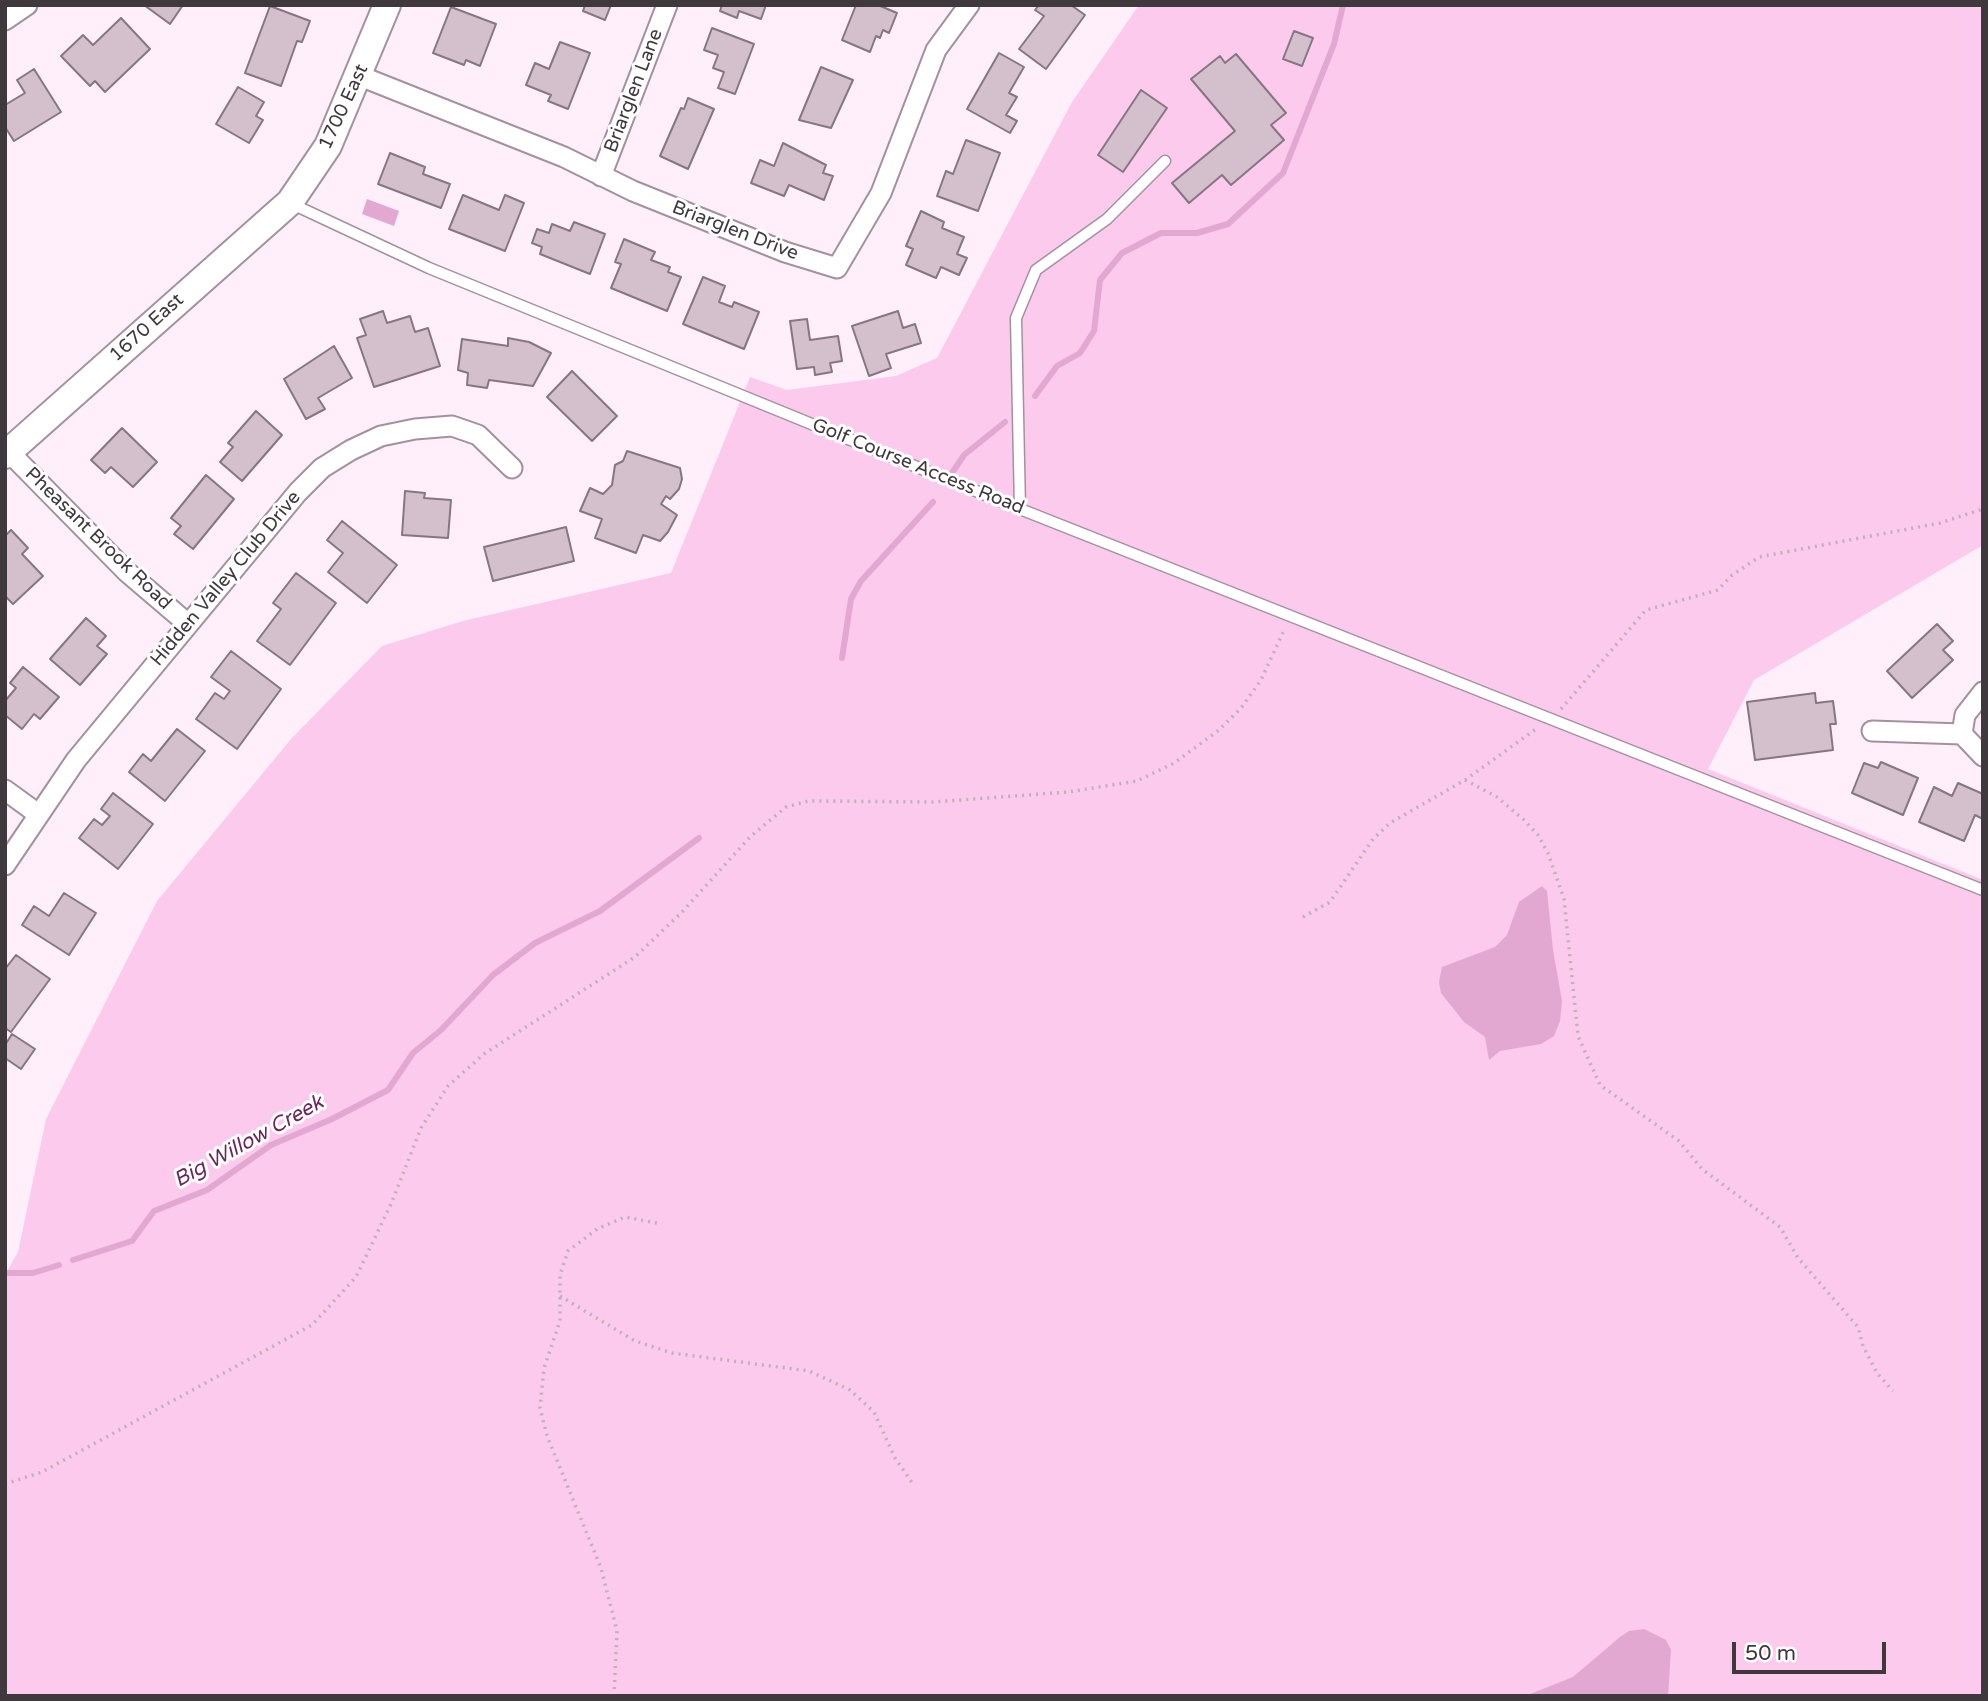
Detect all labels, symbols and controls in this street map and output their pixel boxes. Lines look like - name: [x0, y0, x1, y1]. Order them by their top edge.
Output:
- street label: Briarglen Lane: [600, 26, 668, 156]
- street label: 1700 East: [314, 61, 374, 153]
- street label: Briarglen Drive: [669, 196, 801, 266]
- street label: 1670 East: [105, 289, 189, 367]
- street label: Golf Course Access Road: [809, 414, 1027, 520]
- street label: Pheasant Brook Road: [20, 463, 176, 615]
- street label: Hidden Valley Club Drive: [146, 487, 306, 671]
- water label: Big Willow Creek: [170, 1090, 328, 1194]
- scale bar: [1736, 1628, 1890, 1672]
- text: 50 m: [1745, 1641, 1796, 1666]

